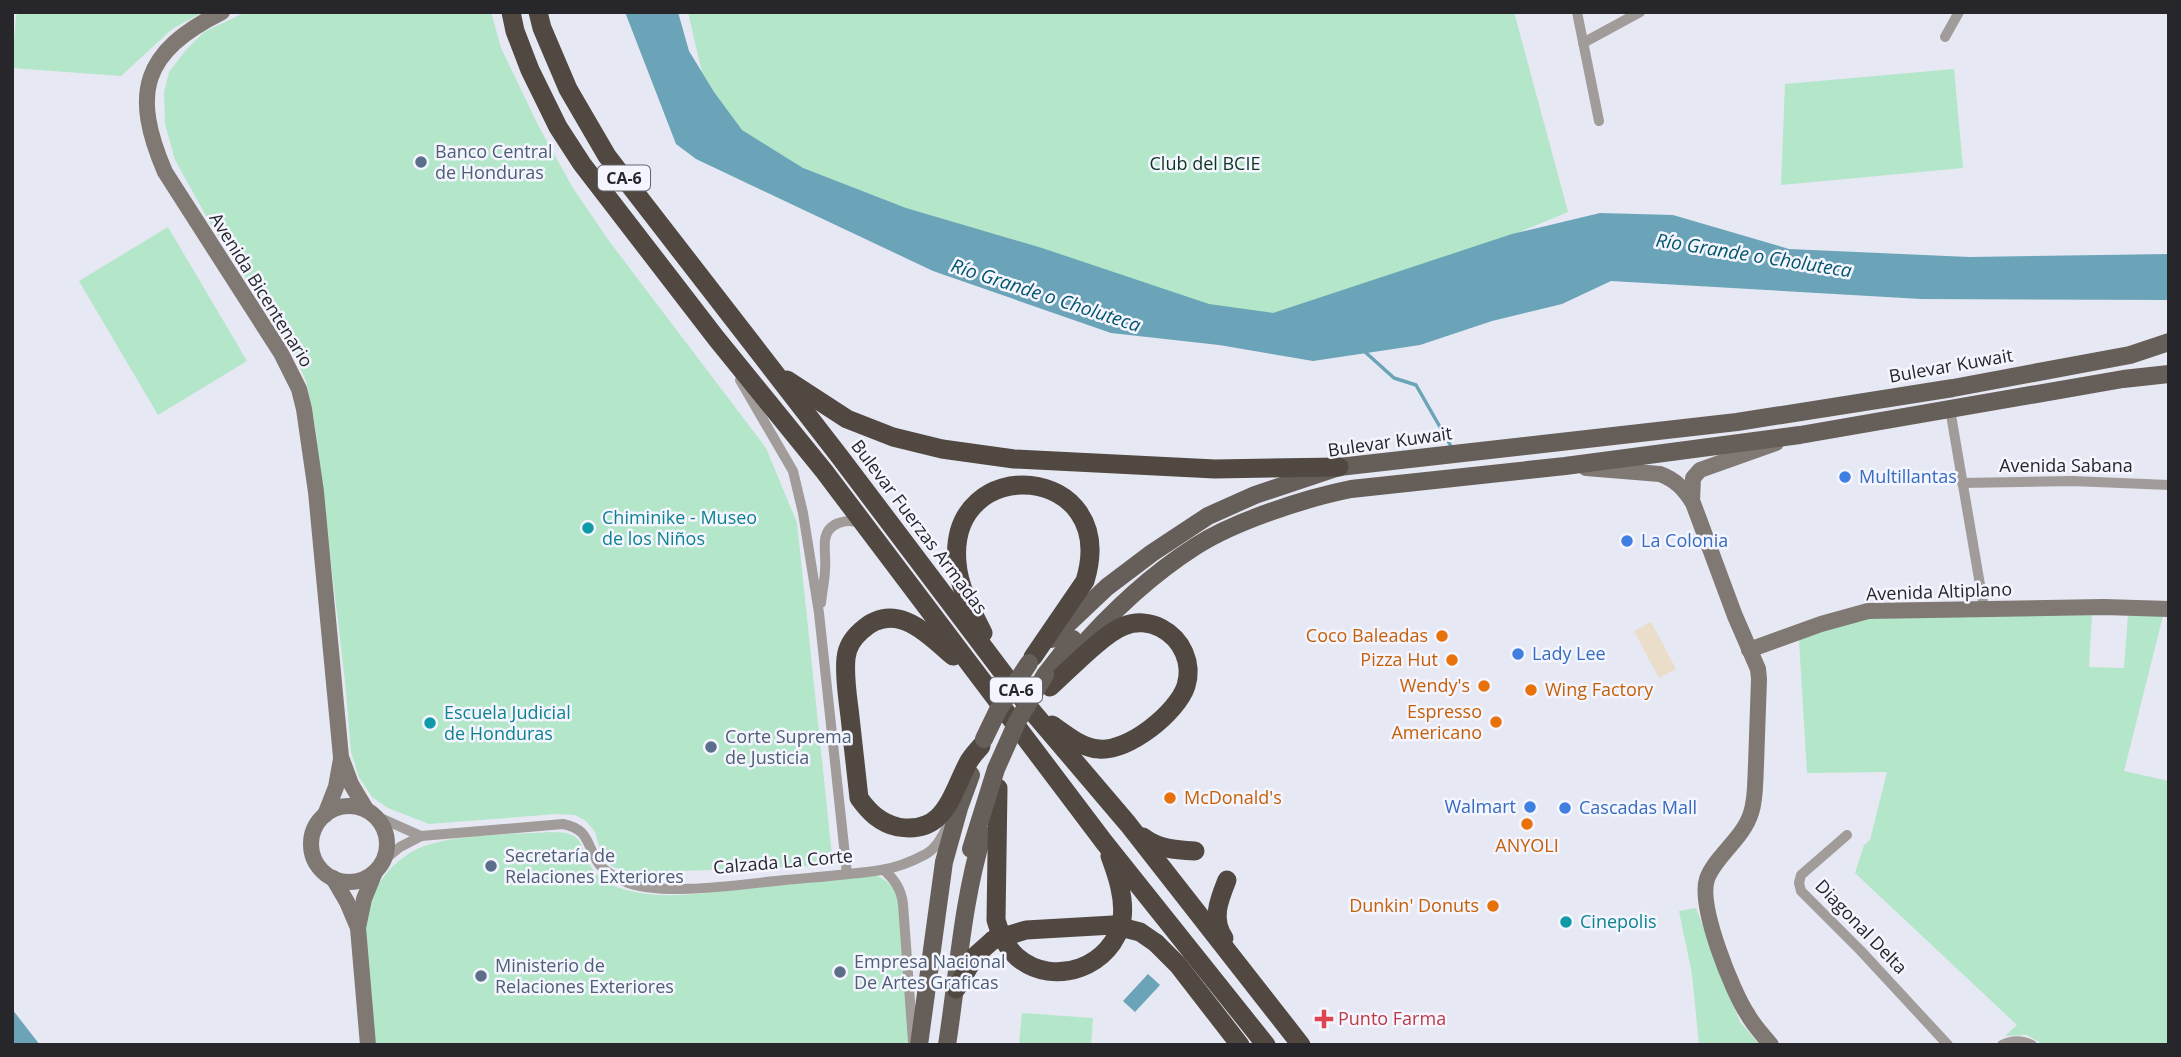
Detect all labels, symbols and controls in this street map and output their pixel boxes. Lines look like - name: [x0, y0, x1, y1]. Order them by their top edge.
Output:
- place label: Banco Central de Honduras: [435, 139, 553, 184]
- park label: Club del BCIE: [1150, 151, 1260, 175]
- marker: Banco Central de Honduras: [413, 154, 429, 170]
- road number: CA-6: [598, 166, 650, 190]
- street label: Avenida Bicentenario: [205, 208, 319, 371]
- water label: Río Grande o Choluteca: [1654, 227, 1854, 283]
- water label: Río Grande o Choluteca: [948, 252, 1144, 338]
- street label: Bulevar Kuwait: [1887, 342, 2015, 388]
- street label: Bulevar Kuwait: [1326, 420, 1454, 462]
- street label: Bulevar Fuerzas Armadas: [846, 434, 993, 619]
- street label: Avenida Sabana: [1999, 453, 2133, 477]
- place label: Multillantas: [1859, 464, 1957, 488]
- marker: Multillantas: [1837, 469, 1853, 485]
- place label: Chiminike - Museo de los Niños: [602, 505, 757, 550]
- marker: Chiminike - Museo de los Niños: [580, 520, 596, 536]
- place label: La Colonia: [1641, 528, 1728, 552]
- marker: La Colonia: [1619, 533, 1635, 549]
- street label: Avenida Altiplano: [1866, 576, 2012, 606]
- place label: Coco Baleadas: [1306, 623, 1428, 647]
- marker: Coco Baleadas: [1434, 628, 1450, 644]
- place label: Lady Lee: [1532, 641, 1606, 665]
- marker: Lady Lee: [1510, 646, 1526, 662]
- place label: Pizza Hut: [1360, 647, 1438, 671]
- marker: Pizza Hut: [1444, 652, 1460, 668]
- place label: Wendy's: [1400, 673, 1470, 697]
- place label: Wing Factory: [1545, 677, 1654, 701]
- road number: CA-6: [990, 678, 1042, 702]
- marker: Wendy's: [1476, 678, 1492, 694]
- marker: Wing Factory: [1523, 682, 1539, 698]
- place label: Espresso Americano: [1391, 699, 1482, 744]
- place label: Escuela Judicial de Honduras: [444, 700, 571, 745]
- marker: Espresso Americano: [1488, 714, 1504, 730]
- marker: Escuela Judicial de Honduras: [422, 715, 438, 731]
- place label: Corte Suprema de Justicia: [725, 724, 852, 769]
- marker: Corte Suprema de Justicia: [703, 739, 719, 755]
- place label: McDonald's: [1184, 785, 1282, 809]
- marker: McDonald's: [1162, 790, 1178, 806]
- place label: Walmart: [1444, 794, 1516, 818]
- place label: Cascadas Mall: [1579, 795, 1697, 819]
- marker: Walmart: [1522, 799, 1538, 815]
- marker: Cascadas Mall: [1557, 800, 1573, 816]
- marker: ANYOLI: [1519, 816, 1535, 832]
- place label: ANYOLI: [1495, 833, 1559, 857]
- place label: Secretaría de Relaciones Exteriores: [505, 843, 684, 888]
- street label: Calzada La Corte: [712, 843, 854, 879]
- marker: Secretaría de Relaciones Exteriores: [483, 858, 499, 874]
- street label: Diagonal Delta: [1811, 874, 1913, 979]
- place label: Dunkin' Donuts: [1349, 893, 1479, 917]
- marker: Dunkin' Donuts: [1485, 898, 1501, 914]
- place label: Cinepolis: [1580, 909, 1657, 933]
- marker: Cinepolis: [1558, 914, 1574, 930]
- place label: Empresa Nacional De Artes Graficas: [854, 949, 1006, 994]
- place label: Ministerio de Relaciones Exteriores: [495, 953, 674, 998]
- marker: Empresa Nacional De Artes Graficas: [832, 964, 848, 980]
- marker: Ministerio de Relaciones Exteriores: [473, 968, 489, 984]
- place label: Punto Farma: [1338, 1006, 1446, 1030]
- marker: Punto Farma: [1316, 1011, 1332, 1027]

